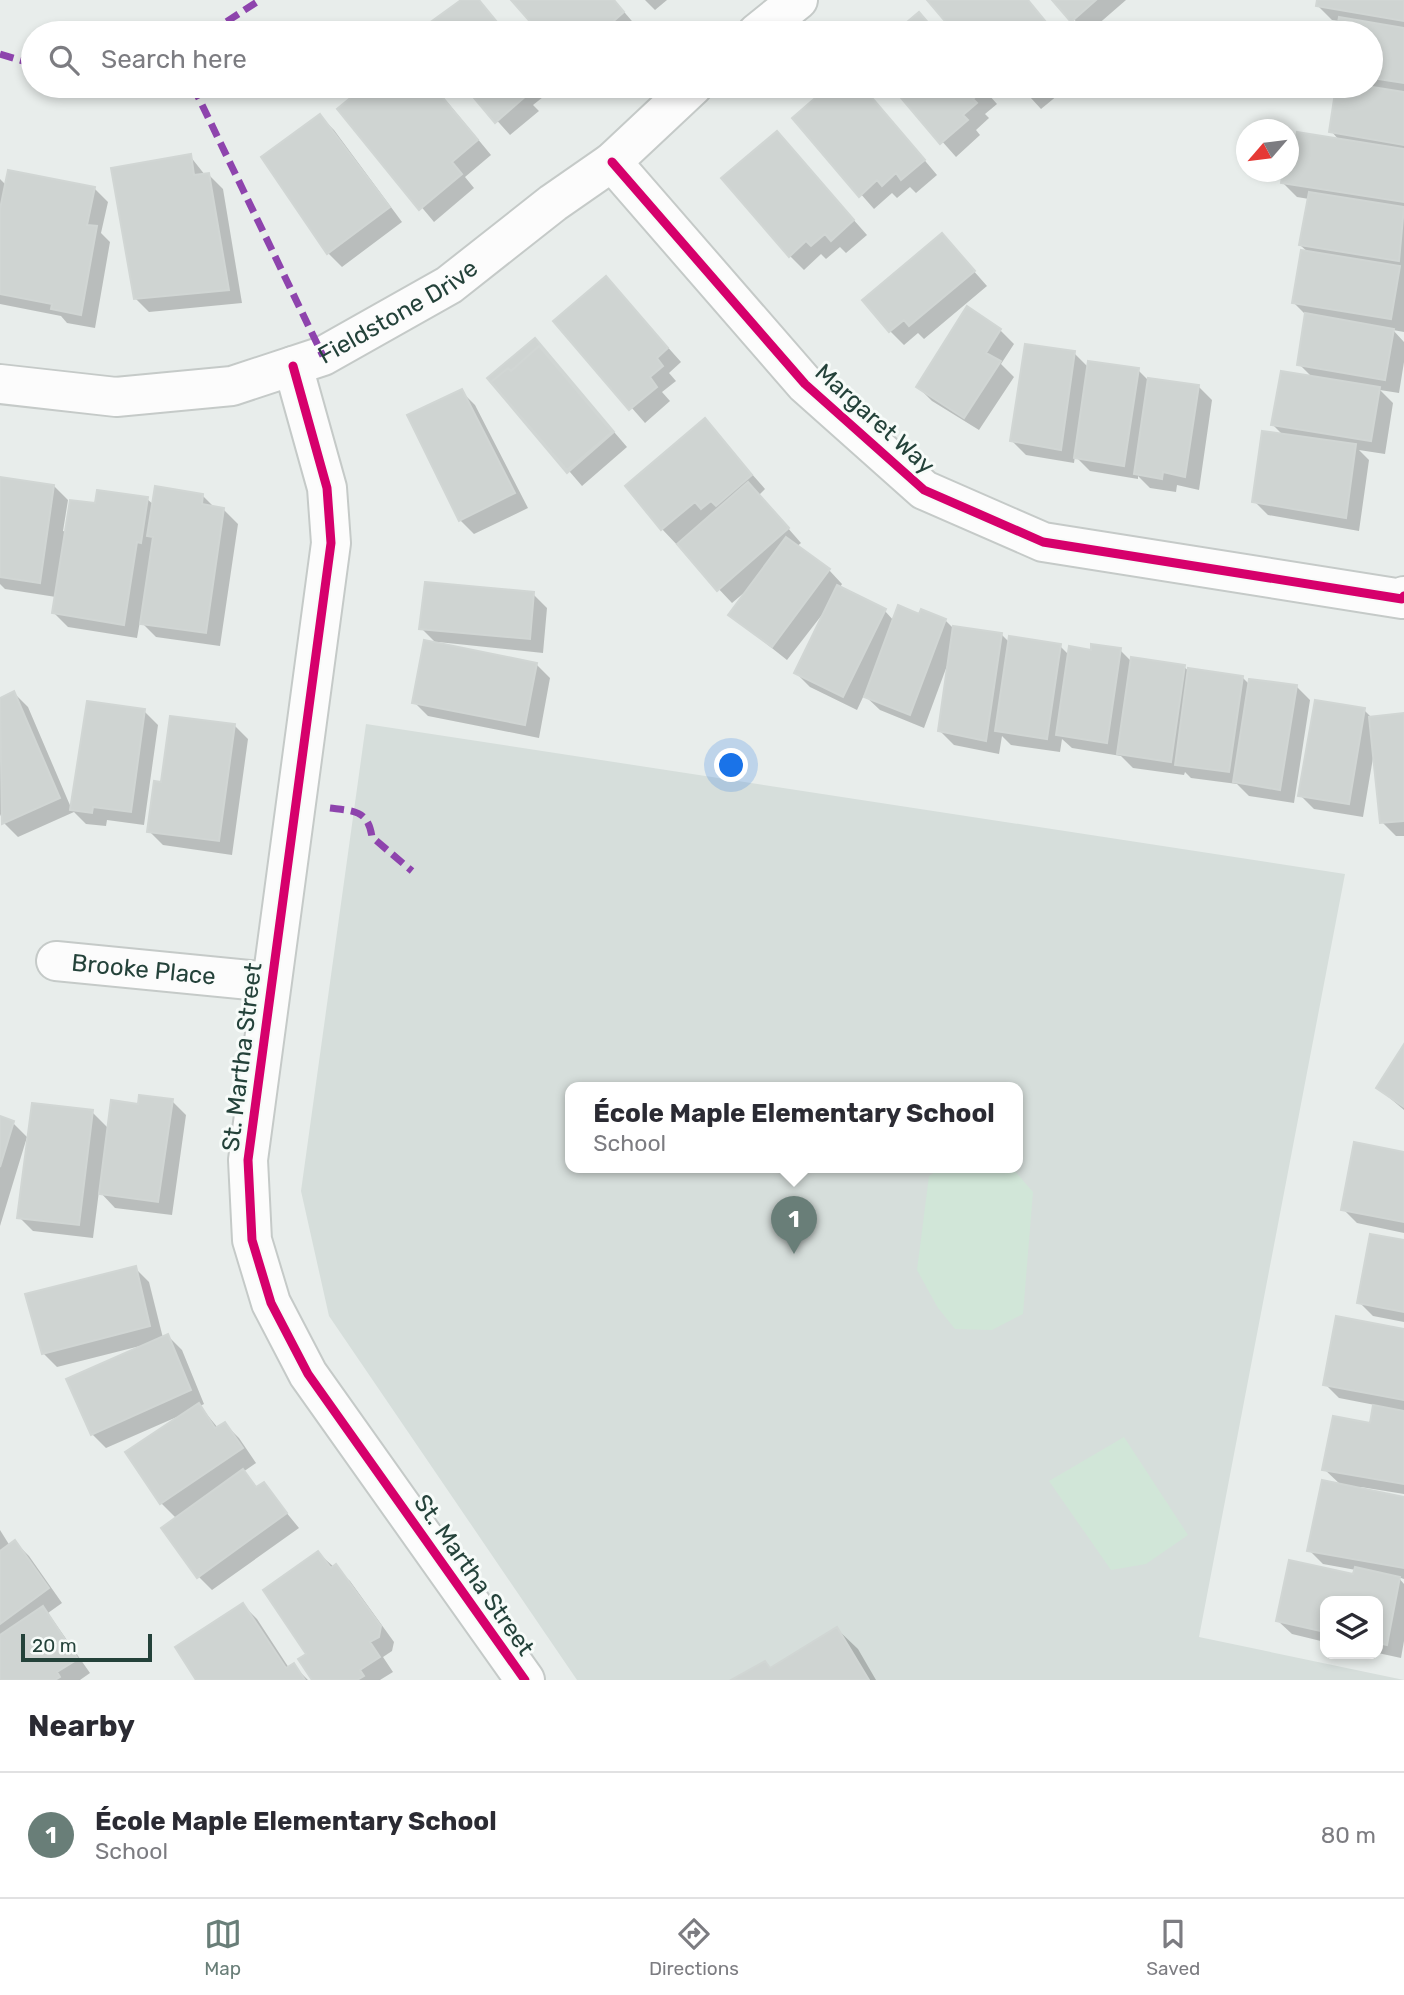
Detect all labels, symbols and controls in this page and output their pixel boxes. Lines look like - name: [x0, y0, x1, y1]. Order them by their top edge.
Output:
- search box: [21, 21, 1383, 98]
- icon: search: [45, 41, 83, 79]
- text: Search here: [101, 44, 247, 75]
- north arrow: [1236, 119, 1299, 182]
- street label: Fieldstone Drive: [313, 254, 483, 370]
- street label: Margaret Way: [810, 358, 940, 480]
- your location: [714, 748, 748, 782]
- street label: Brooke Place: [70, 949, 217, 991]
- street label: St. Martha Street: [217, 961, 267, 1153]
- popup: [565, 1082, 1023, 1173]
- text: École Maple Elementary School: [593, 1098, 995, 1129]
- text: School: [593, 1129, 666, 1157]
- pin: 1: [771, 1196, 817, 1254]
- street label: St. Martha Street: [408, 1489, 540, 1661]
- map controls: [1320, 1596, 1383, 1659]
- button: layers: [1320, 1596, 1383, 1659]
- scale bar: [21, 1631, 152, 1663]
- text: 20 m: [32, 1634, 77, 1657]
- text: Nearby: [28, 1708, 135, 1744]
- text: École Maple Elementary School: [95, 1806, 497, 1837]
- text: 1: [45, 1821, 57, 1849]
- text: 80 m: [1321, 1821, 1376, 1849]
- text: School: [95, 1837, 168, 1865]
- tab: Map: [204, 1915, 242, 1980]
- tab: Directions: [649, 1915, 739, 1980]
- tab: Saved: [1146, 1915, 1200, 1980]

